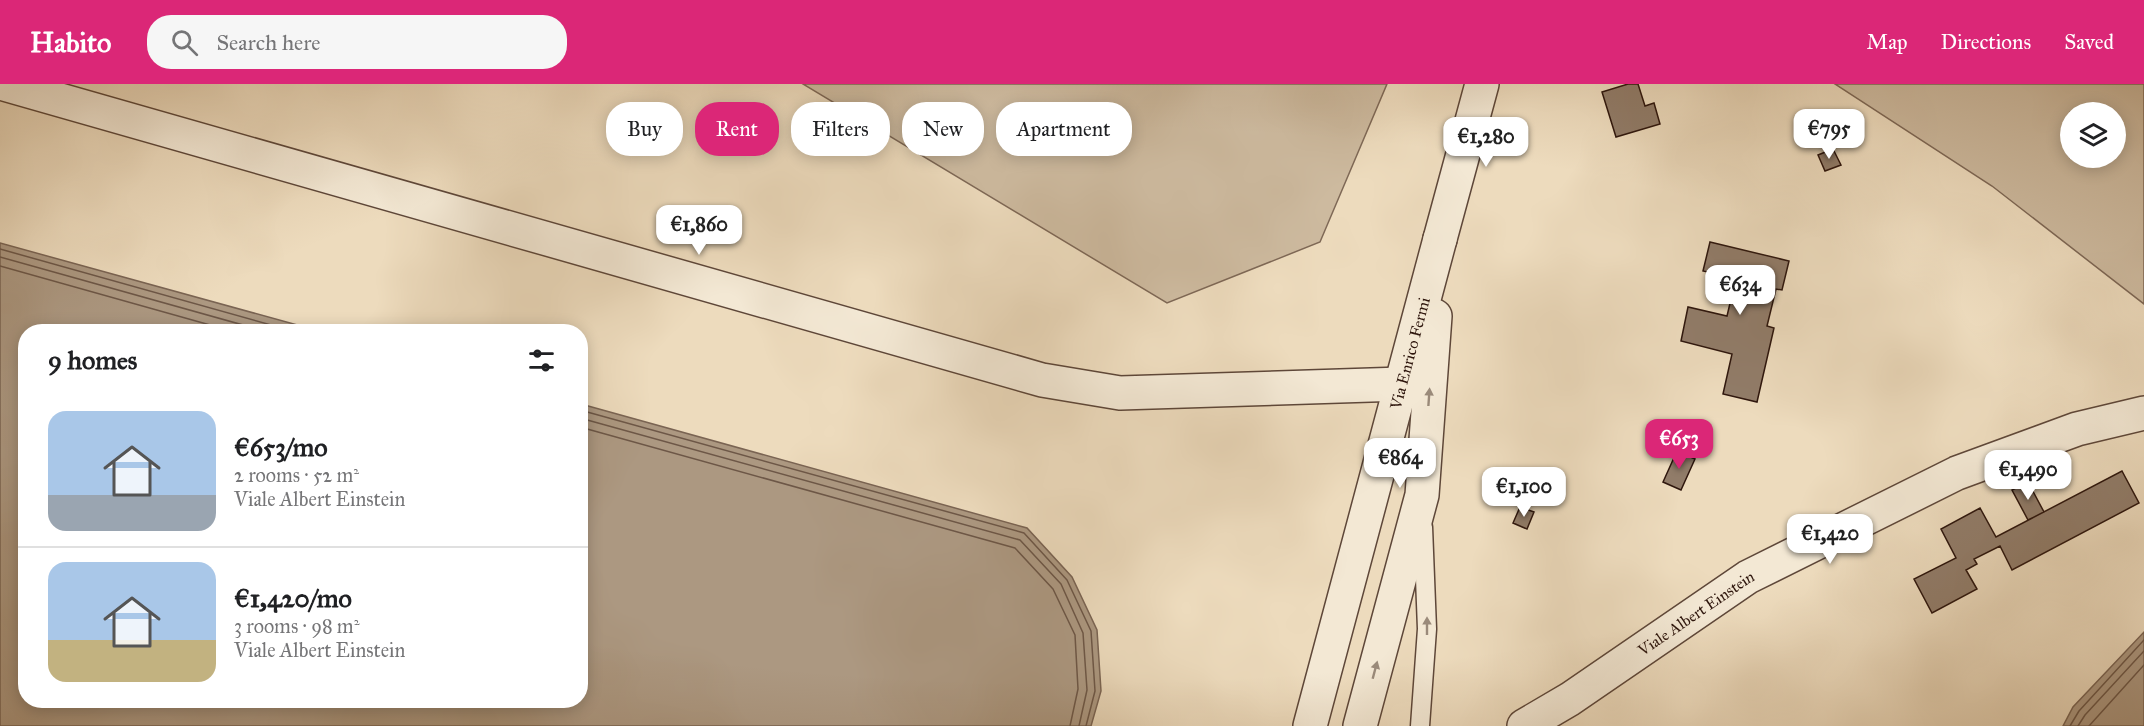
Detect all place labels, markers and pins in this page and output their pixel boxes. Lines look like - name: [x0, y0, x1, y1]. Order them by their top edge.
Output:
- pin: €795: [1793, 109, 1865, 160]
- pin: €1,280: [1437, 117, 1535, 168]
- pin: €1,860: [650, 205, 748, 256]
- pin: €634: [1704, 265, 1776, 316]
- pin: €653: [1643, 419, 1715, 470]
- pin: €864: [1364, 438, 1436, 489]
- pin: €1,490: [1979, 450, 2077, 501]
- pin: €1,100: [1475, 467, 1573, 518]
- pin: €1,420: [1781, 514, 1879, 565]

